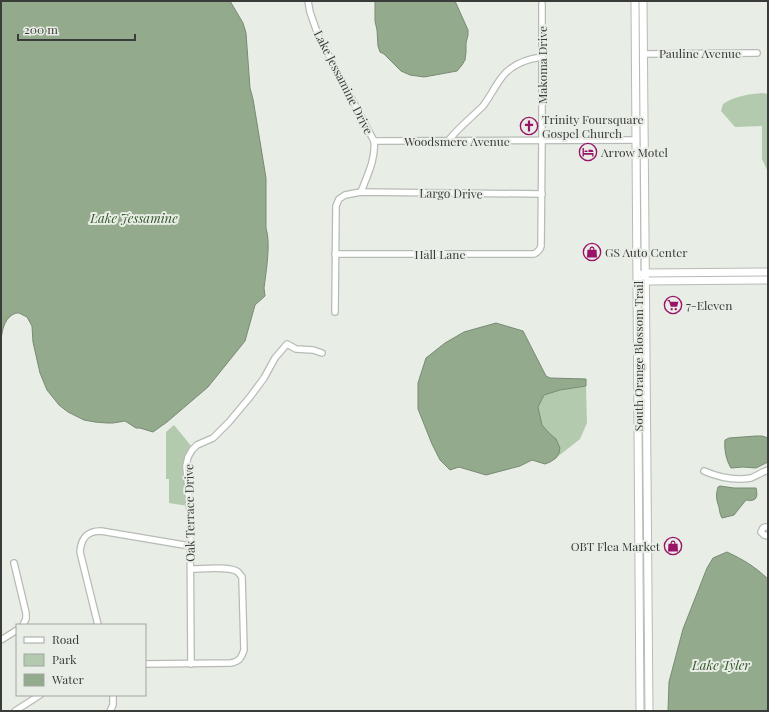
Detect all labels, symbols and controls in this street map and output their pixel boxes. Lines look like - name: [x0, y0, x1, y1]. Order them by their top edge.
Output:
- scale bar: [18, 16, 135, 42]
- text: 200 m: [24, 21, 58, 37]
- street label: Makoma Drive: [534, 26, 550, 104]
- street label: Lake Jessamine Drive: [311, 27, 377, 137]
- street label: Pauline Avenue: [659, 45, 741, 61]
- place label: Trinity Foursquare Gospel Church: [542, 111, 644, 141]
- church icon: Trinity Foursquare Gospel Church: [519, 116, 539, 136]
- street label: Woodsmere Avenue: [403, 133, 510, 149]
- hotel icon: Arrow Motel: [578, 142, 598, 162]
- place label: Arrow Motel: [600, 144, 669, 160]
- street label: Largo Drive: [419, 184, 483, 202]
- water label: Lake Jessamine: [89, 209, 178, 226]
- shop icon: GS Auto Center: [582, 242, 602, 262]
- place label: GS Auto Center: [605, 244, 688, 260]
- street label: Hall Lane: [414, 246, 466, 262]
- street label: South Orange Blossom Trail: [630, 280, 646, 431]
- supermarket icon: 7-Eleven: [663, 295, 683, 315]
- place label: 7-Eleven: [686, 297, 732, 313]
- street label: Oak Terrace Drive: [180, 464, 198, 562]
- shop icon: OBT Flea Market: [663, 536, 683, 556]
- place label: OBT Flea Market: [571, 538, 661, 554]
- legend: [16, 624, 146, 696]
- text: Road: [52, 631, 79, 647]
- text: Park: [52, 651, 77, 667]
- water label: Lake Tyler: [691, 656, 750, 673]
- text: Water: [51, 671, 85, 687]

